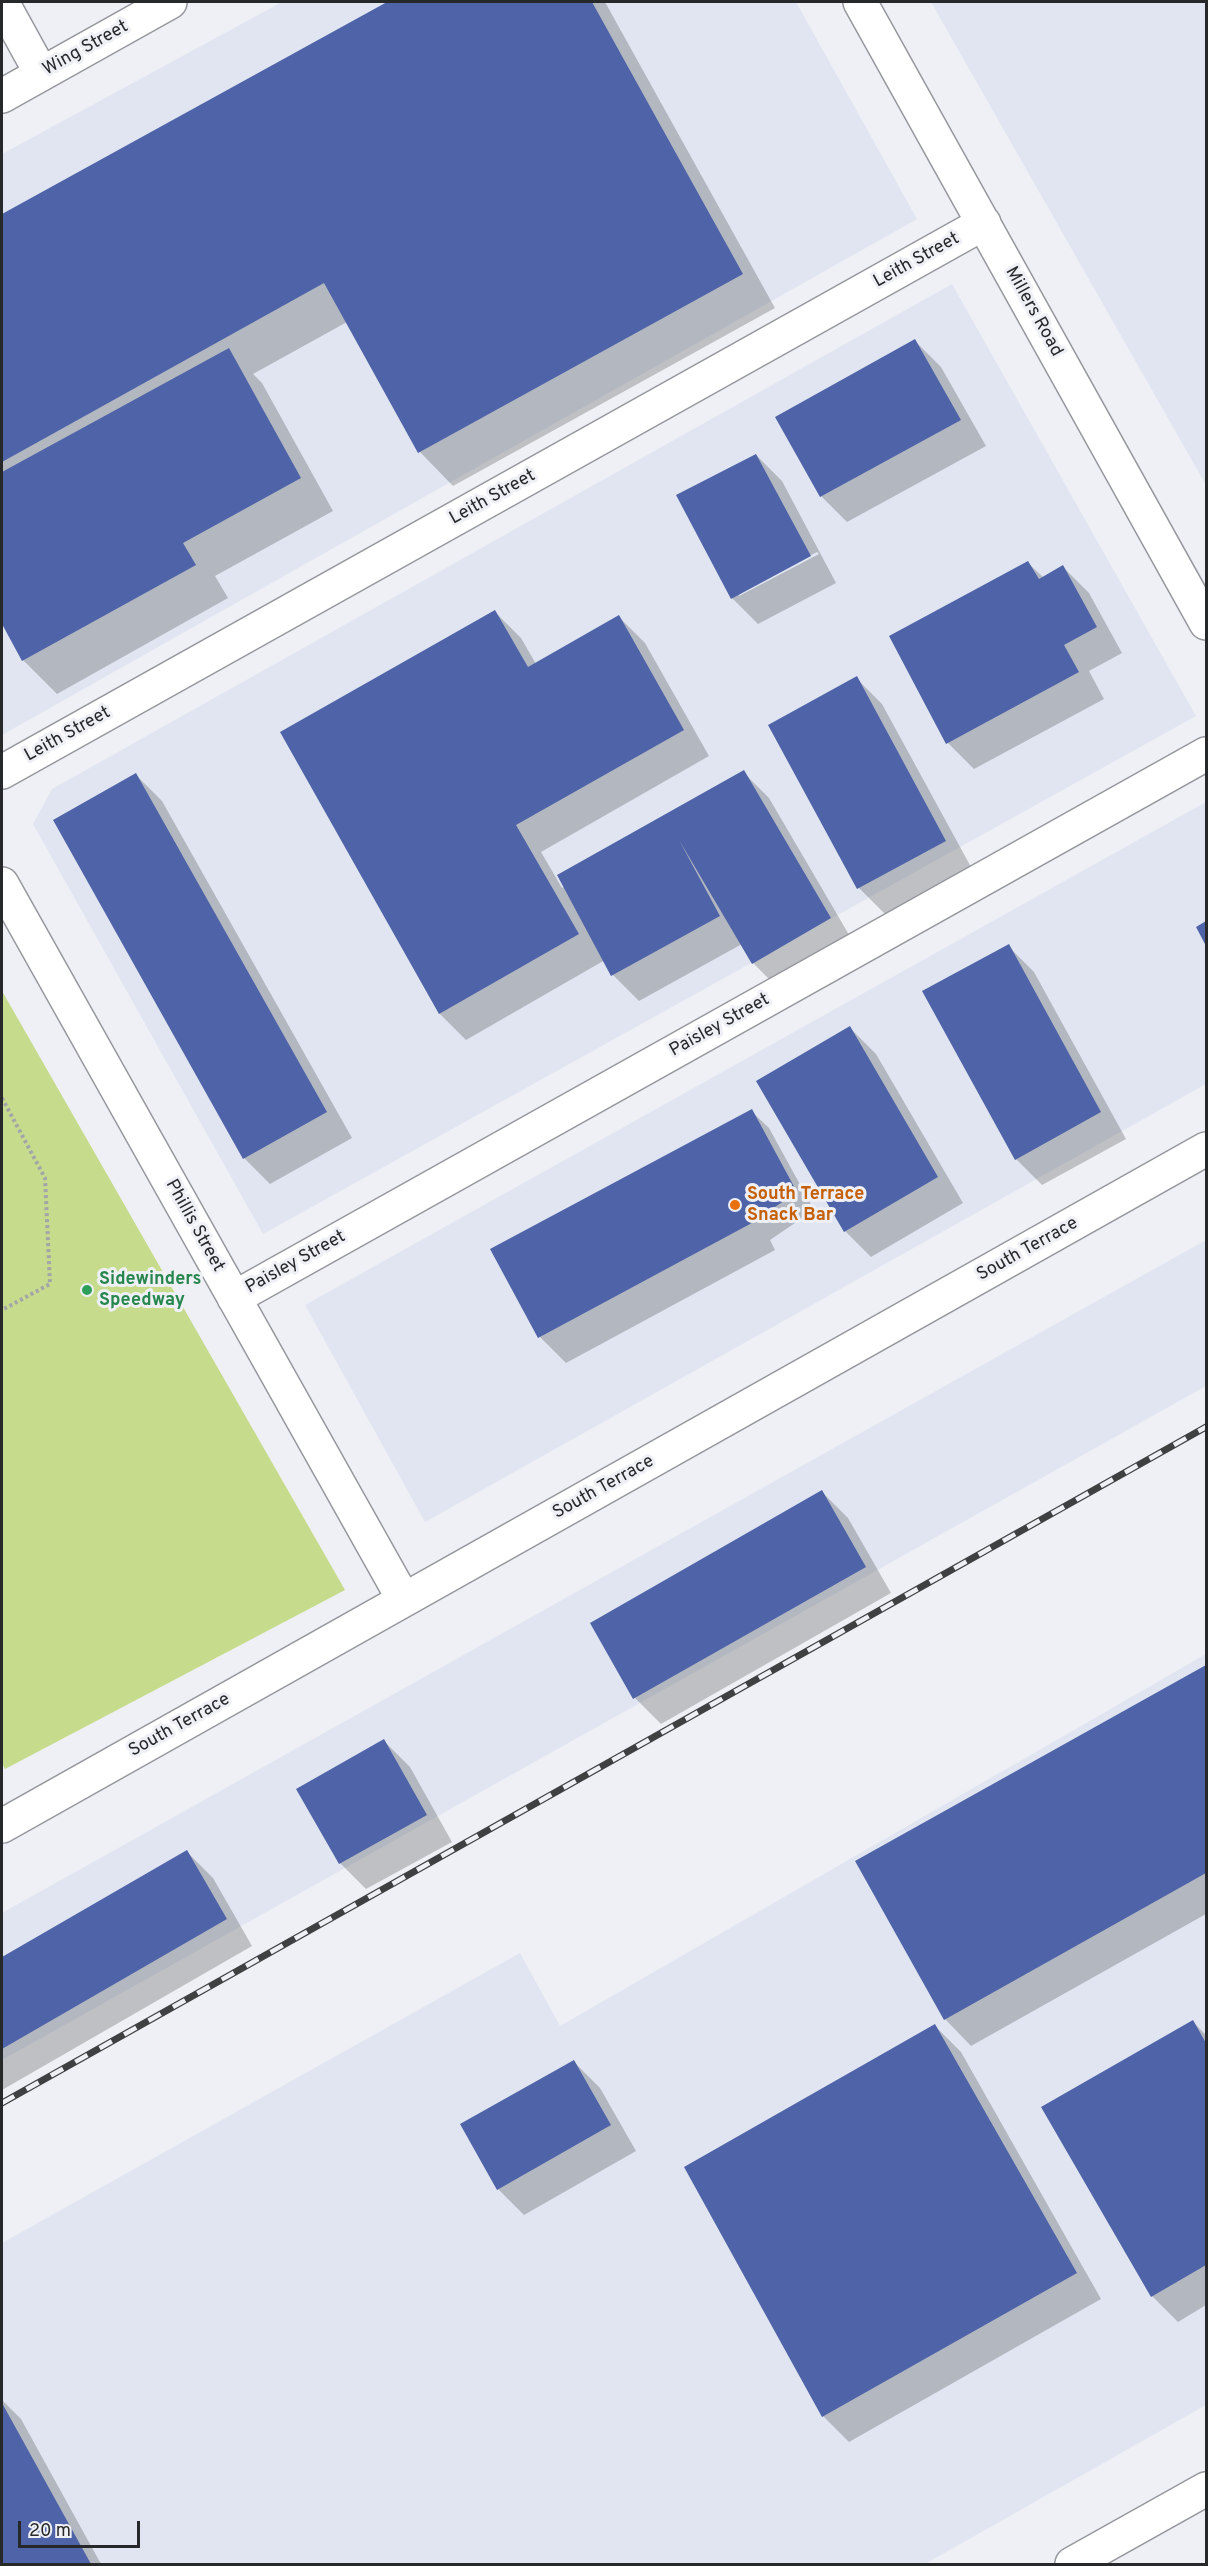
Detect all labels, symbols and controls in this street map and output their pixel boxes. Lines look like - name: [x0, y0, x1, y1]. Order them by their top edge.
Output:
- street label: Wing Street: [40, 17, 132, 81]
- street label: Leith Street: [870, 229, 964, 293]
- street label: Millers Road: [999, 263, 1067, 361]
- street label: Leith Street: [446, 466, 540, 530]
- street label: Leith Street: [21, 703, 115, 767]
- street label: Paisley Street: [666, 990, 774, 1062]
- street label: Phillis Street: [160, 1176, 228, 1276]
- place label: South Terrace Snack Bar: [747, 1184, 864, 1226]
- marker: South Terrace Snack Bar: [728, 1198, 742, 1212]
- street label: South Terrace: [974, 1213, 1082, 1287]
- street label: Paisley Street: [242, 1227, 350, 1299]
- place label: Sidewinders Speedway: [99, 1269, 201, 1312]
- marker: Sidewinders Speedway: [80, 1283, 94, 1297]
- street label: South Terrace: [550, 1451, 658, 1525]
- street label: South Terrace: [126, 1689, 234, 1763]
- scale bar: [21, 2509, 142, 2547]
- text: 20 m: [29, 2520, 71, 2543]

